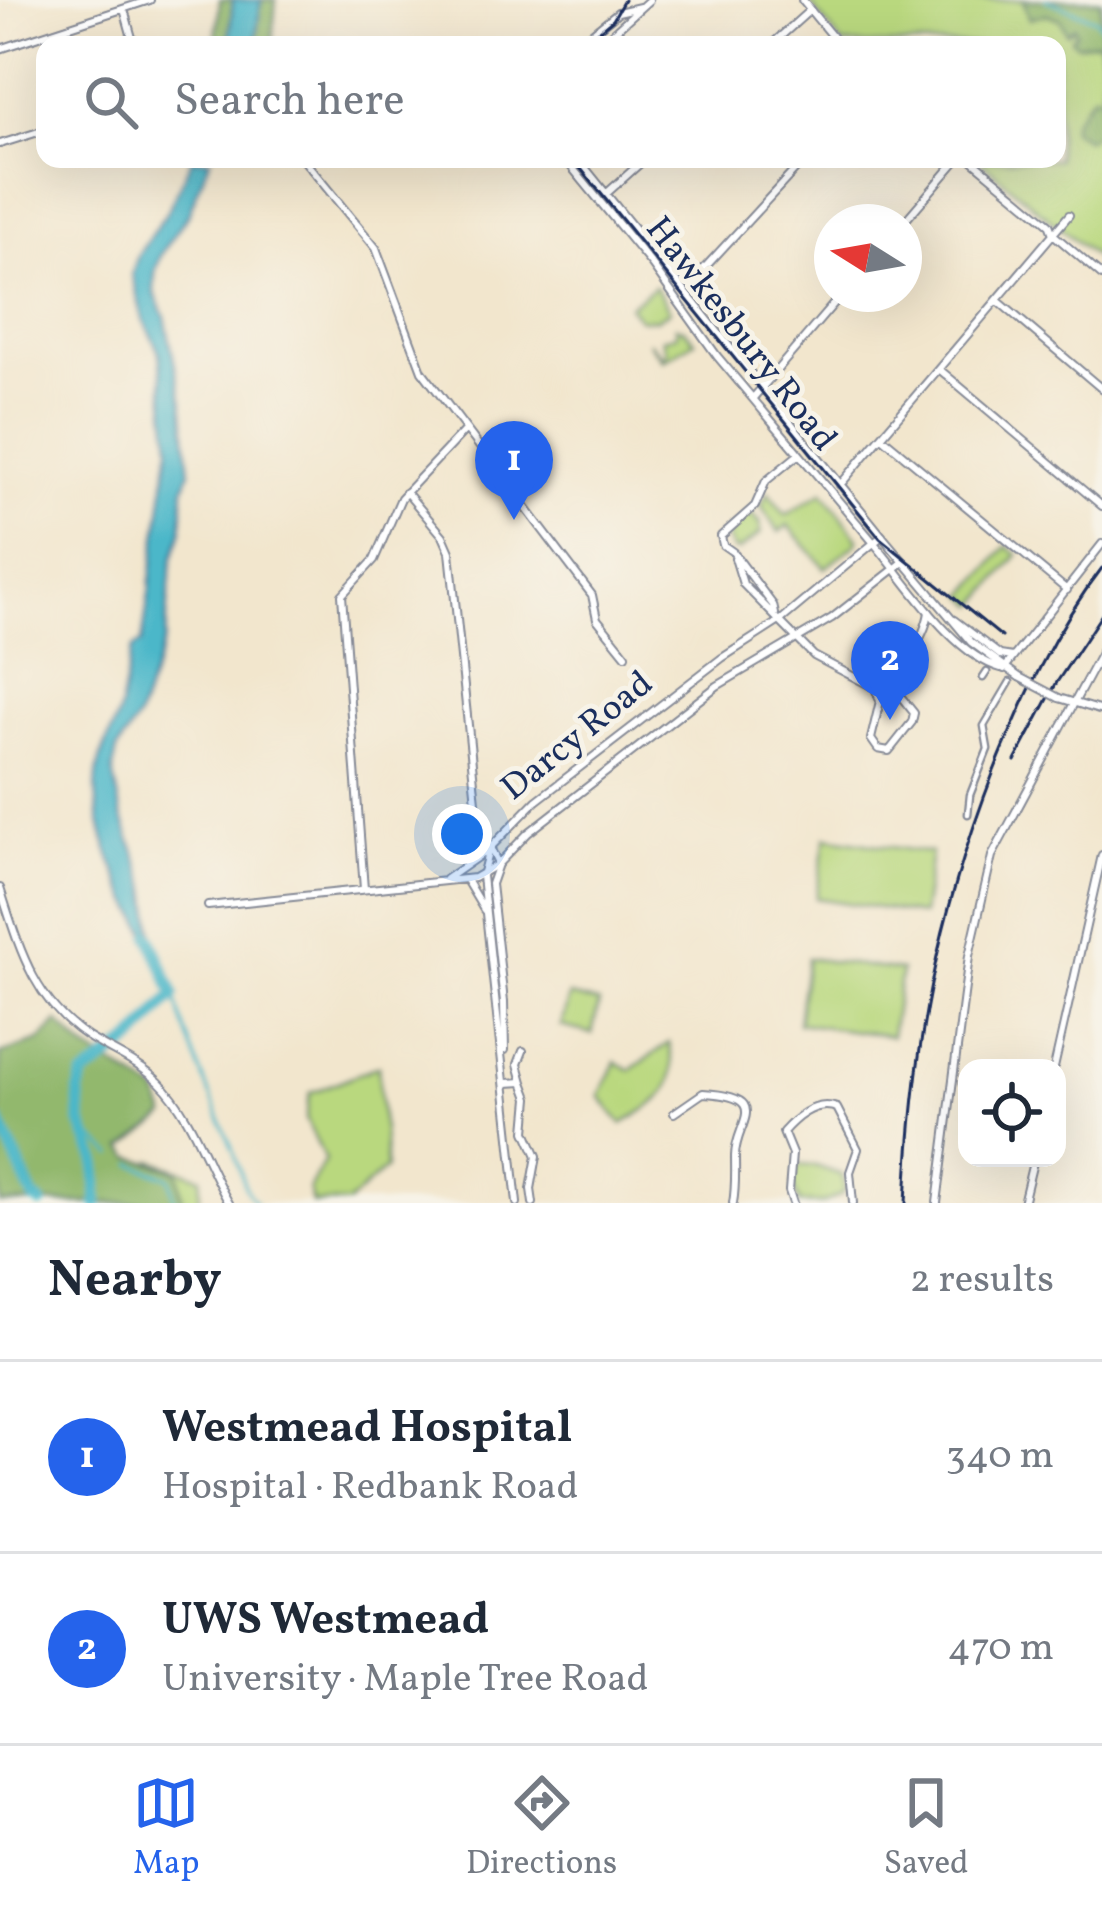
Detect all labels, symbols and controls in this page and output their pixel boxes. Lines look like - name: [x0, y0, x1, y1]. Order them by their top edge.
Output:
- search box: [36, 36, 1066, 168]
- icon: search: [78, 69, 144, 135]
- text: Search here: [174, 71, 405, 134]
- north arrow: [814, 204, 922, 312]
- street label: Hawkesbury Road: [632, 207, 848, 463]
- pin: 1: [475, 421, 553, 520]
- pin: 2: [851, 621, 929, 720]
- street label: Darcy Road: [491, 660, 665, 814]
- your location: [432, 804, 492, 864]
- map controls: [958, 1059, 1066, 1167]
- button: locate: [958, 1059, 1066, 1167]
- text: Nearby: [48, 1246, 222, 1317]
- text: 2 results: [910, 1254, 1054, 1308]
- text: Westmead Hospital: [162, 1398, 572, 1461]
- text: 1: [79, 1430, 95, 1484]
- text: 340 m: [946, 1430, 1054, 1484]
- text: Hospital · Redbank Road: [162, 1461, 578, 1515]
- text: UWS Westmead: [162, 1590, 489, 1653]
- text: 2: [77, 1622, 97, 1676]
- text: 470 m: [948, 1622, 1054, 1676]
- text: University · Maple Tree Road: [162, 1653, 649, 1707]
- tab: Map: [133, 1770, 199, 1888]
- tab: Directions: [466, 1770, 617, 1888]
- tab: Saved: [884, 1770, 969, 1888]

